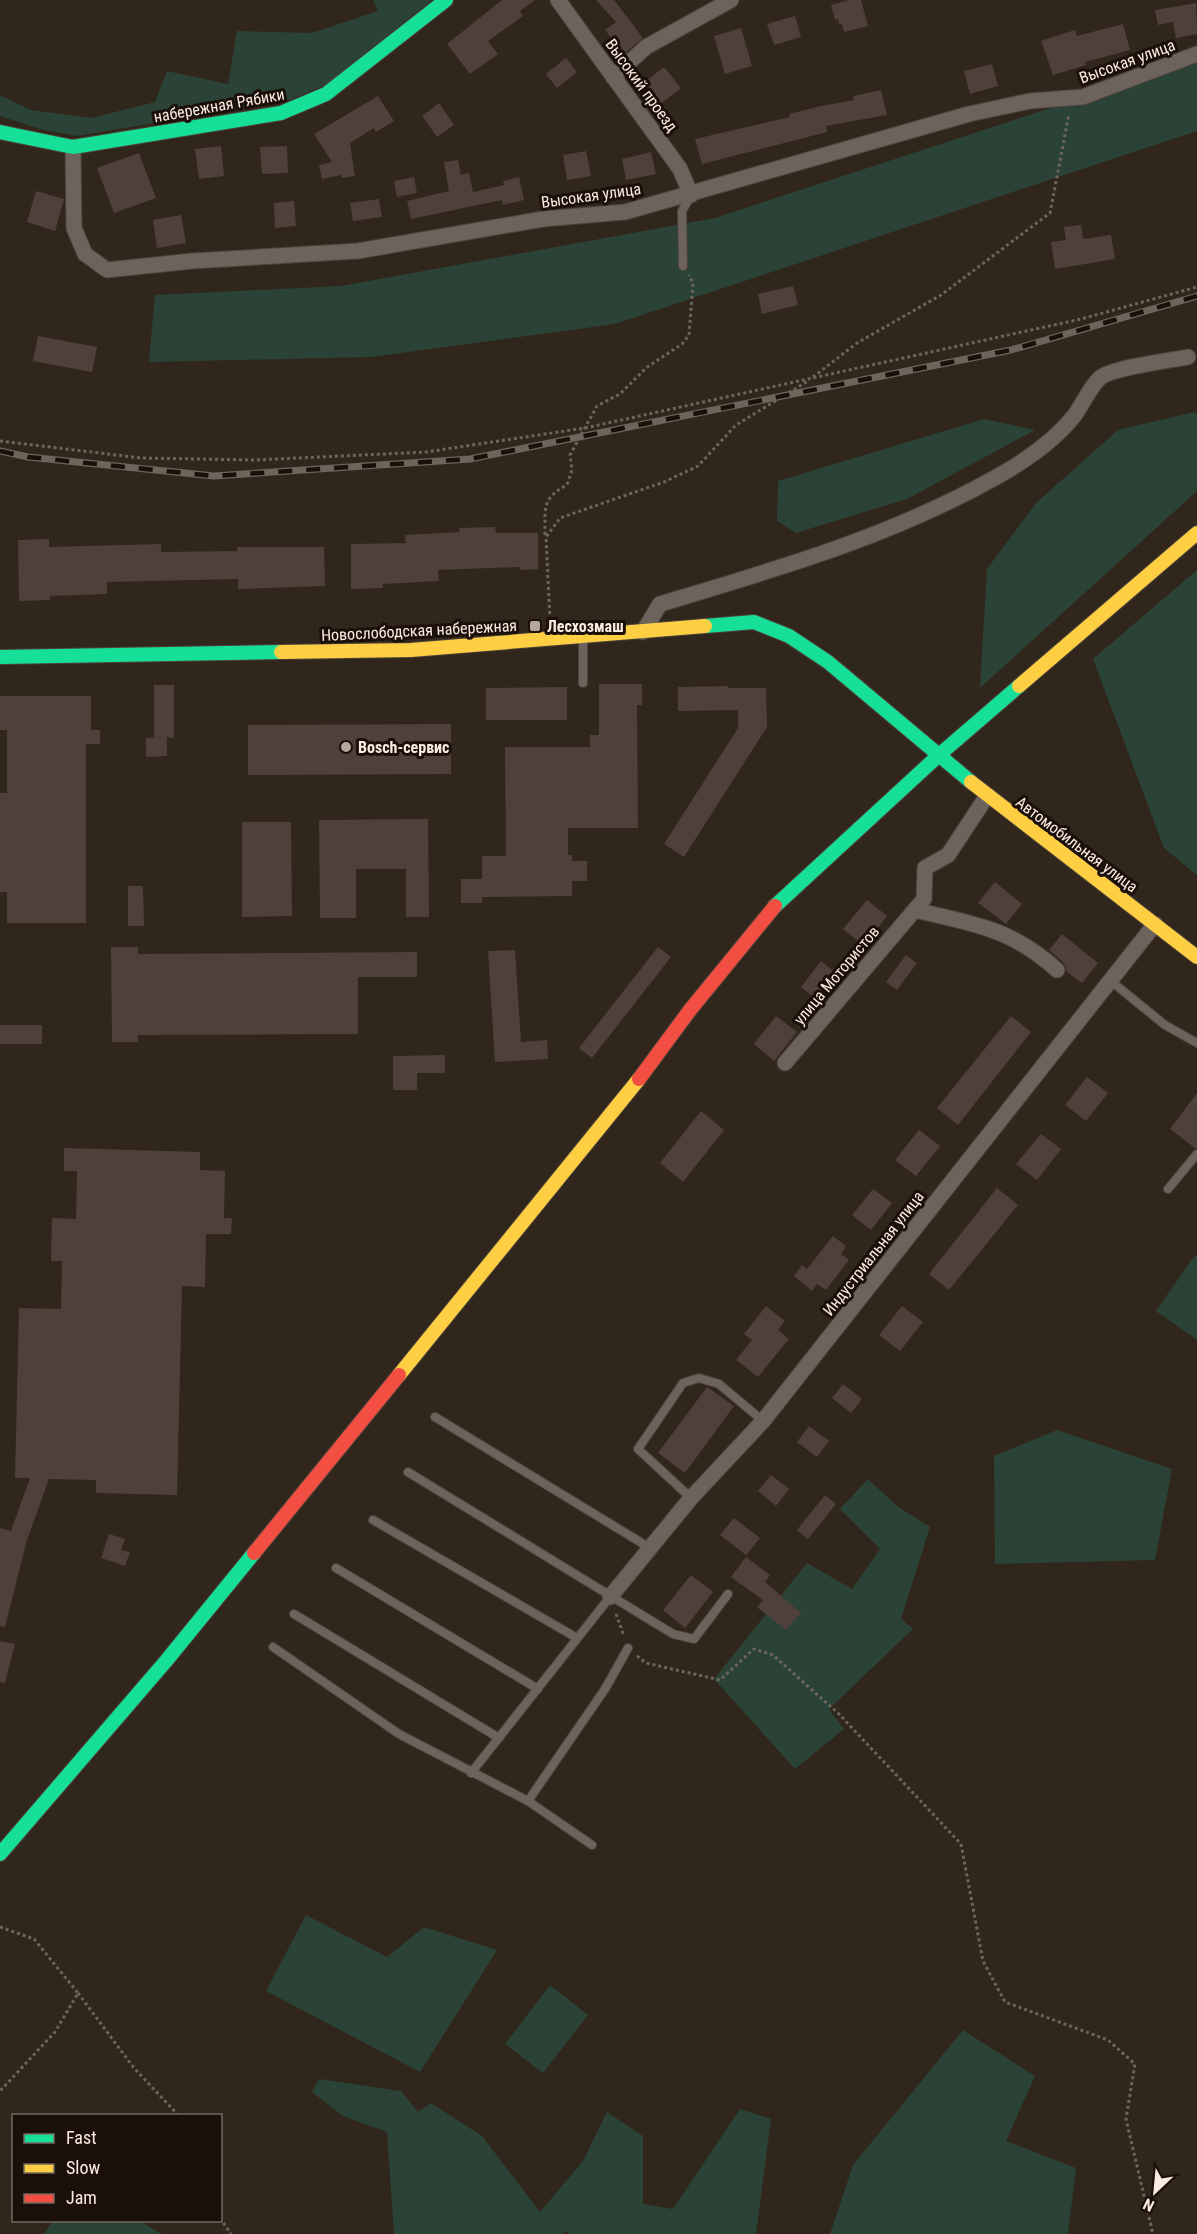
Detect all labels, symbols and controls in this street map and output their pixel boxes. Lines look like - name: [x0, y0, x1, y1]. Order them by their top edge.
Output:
- street label: Высокий проезд: [602, 35, 682, 136]
- street label: Высокая улица: [1077, 35, 1178, 88]
- street label: набережная Рябики: [152, 85, 286, 126]
- street label: Высокая улица: [540, 179, 642, 212]
- street label: Новослободская набережная: [321, 616, 517, 645]
- place label: Лесхозмаш: [547, 617, 624, 636]
- marker: Лесхозмаш: [528, 619, 542, 633]
- place label: Bosch-сервис: [358, 738, 449, 757]
- marker: Bosch-сервис: [339, 740, 353, 754]
- street label: Автомобильная улица: [1012, 792, 1141, 896]
- street label: улица Мотористов: [790, 922, 883, 1028]
- street label: Индустриальная улица: [819, 1187, 928, 1319]
- legend: [12, 2114, 222, 2222]
- text: Fast: [66, 2127, 97, 2148]
- text: Slow: [66, 2157, 101, 2178]
- north arrow: [1125, 2162, 1185, 2222]
- text: Jam: [66, 2187, 97, 2208]
- text: N: [1140, 2194, 1157, 2216]

